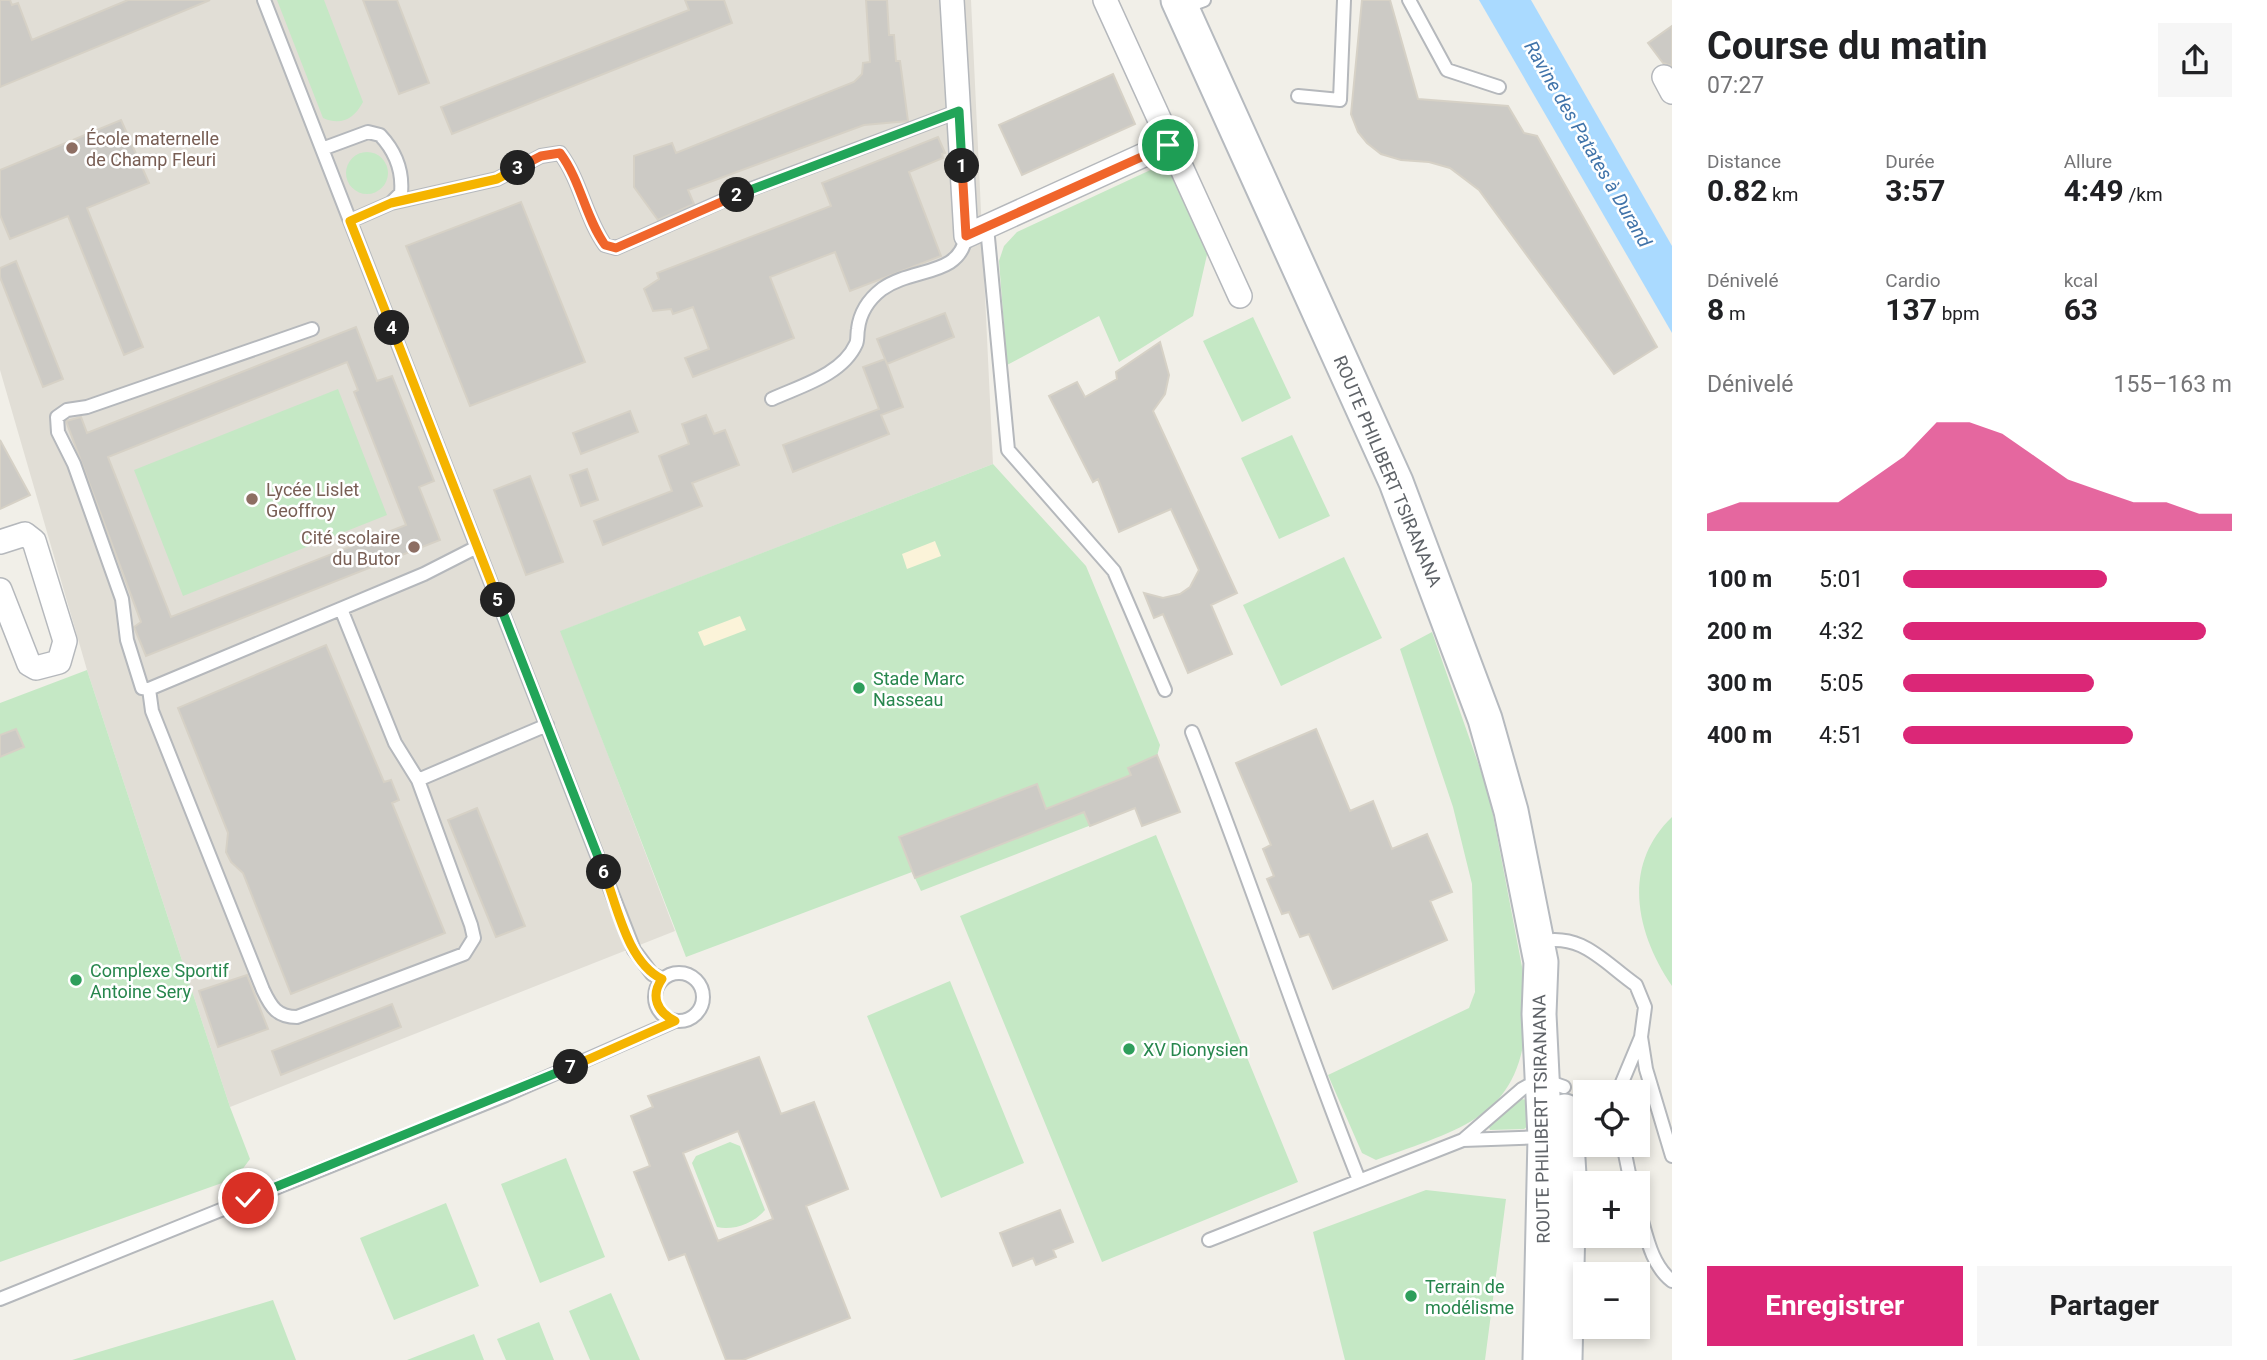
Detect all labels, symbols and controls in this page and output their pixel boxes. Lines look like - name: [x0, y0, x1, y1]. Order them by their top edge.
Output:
- button: share: [2158, 23, 2232, 97]
- text: Course du matin: [1707, 24, 1988, 68]
- water label: Ravine des Patates à Durand: [1519, 37, 1657, 252]
- text: 07:27: [1707, 72, 1764, 99]
- pin: [1138, 115, 1198, 175]
- icon: arrive: [1149, 126, 1187, 164]
- place label: École maternelle de Champ Fleuri: [86, 128, 219, 170]
- marker: École maternelle de Champ Fleuri: [64, 140, 80, 156]
- pin: 1: [944, 148, 979, 184]
- pin: 3: [500, 150, 536, 186]
- text: Distance: [1707, 150, 1781, 173]
- text: Durée: [1885, 150, 1935, 173]
- text: Allure: [2064, 150, 2112, 173]
- text: 1: [956, 154, 967, 177]
- text: 3: [512, 156, 523, 179]
- text: 0.82: [1707, 173, 1767, 208]
- text: 3:57: [1885, 173, 1945, 208]
- text: 4:49: [2064, 173, 2124, 208]
- pin: 2: [720, 178, 754, 212]
- text: 2: [731, 183, 742, 206]
- text: km: [1767, 183, 1798, 206]
- text: /km: [2124, 183, 2163, 206]
- text: Dénivelé: [1707, 269, 1779, 292]
- text: Cardio: [1885, 269, 1940, 292]
- text: kcal: [2064, 269, 2098, 292]
- text: 8: [1707, 292, 1724, 327]
- text: 137: [1885, 292, 1937, 327]
- text: 63: [2064, 292, 2098, 327]
- text: m: [1724, 302, 1746, 325]
- text: bpm: [1937, 302, 1980, 325]
- pin: 4: [374, 310, 410, 346]
- text: 4: [386, 316, 397, 339]
- street label: ROUTE PHILIBERT TSIRANANA: [1330, 352, 1446, 590]
- text: Dénivelé: [1707, 371, 1794, 398]
- text: 155–163 m: [2113, 371, 2232, 398]
- place label: Lycée Lislet Geoffroy: [266, 479, 359, 521]
- marker: Lycée Lislet Geoffroy: [244, 491, 260, 507]
- place label: Cité scolaire du Butor: [301, 527, 400, 569]
- marker: Cité scolaire du Butor: [406, 539, 422, 555]
- text: 100 m: [1707, 566, 1772, 593]
- text: 5:01: [1819, 566, 1863, 593]
- pin: 5: [480, 582, 516, 618]
- text: 5: [492, 588, 503, 611]
- text: 200 m: [1707, 618, 1772, 645]
- text: 4:32: [1819, 618, 1863, 645]
- place label: Stade Marc Nasseau: [873, 668, 964, 710]
- text: 300 m: [1707, 670, 1772, 697]
- text: 5:05: [1819, 670, 1863, 697]
- marker: Stade Marc Nasseau: [851, 680, 867, 696]
- text: 400 m: [1707, 722, 1772, 749]
- text: 4:51: [1819, 722, 1863, 749]
- pin: 6: [586, 854, 622, 890]
- text: 6: [598, 860, 609, 883]
- place label: Complexe Sportif Antoine Sery: [90, 960, 229, 1002]
- marker: Complexe Sportif Antoine Sery: [68, 972, 84, 988]
- street label: ROUTE PHILIBERT TSIRANANA: [1528, 994, 1554, 1244]
- place label: XV Dionysien: [1143, 1039, 1248, 1060]
- marker: XV Dionysien: [1121, 1041, 1137, 1057]
- pin: 7: [554, 1050, 588, 1084]
- text: 7: [565, 1055, 576, 1078]
- map controls: [1573, 1080, 1650, 1339]
- button: locate: [1573, 1080, 1650, 1157]
- pin: [218, 1168, 278, 1228]
- button: +: [1573, 1171, 1650, 1248]
- icon: check: [229, 1179, 267, 1217]
- button: −: [1573, 1262, 1650, 1339]
- button: Enregistrer: [1707, 1266, 1963, 1346]
- button: Partager: [1977, 1266, 2232, 1346]
- place label: Terrain de modélisme: [1425, 1276, 1514, 1318]
- marker: Terrain de modélisme: [1403, 1288, 1419, 1304]

